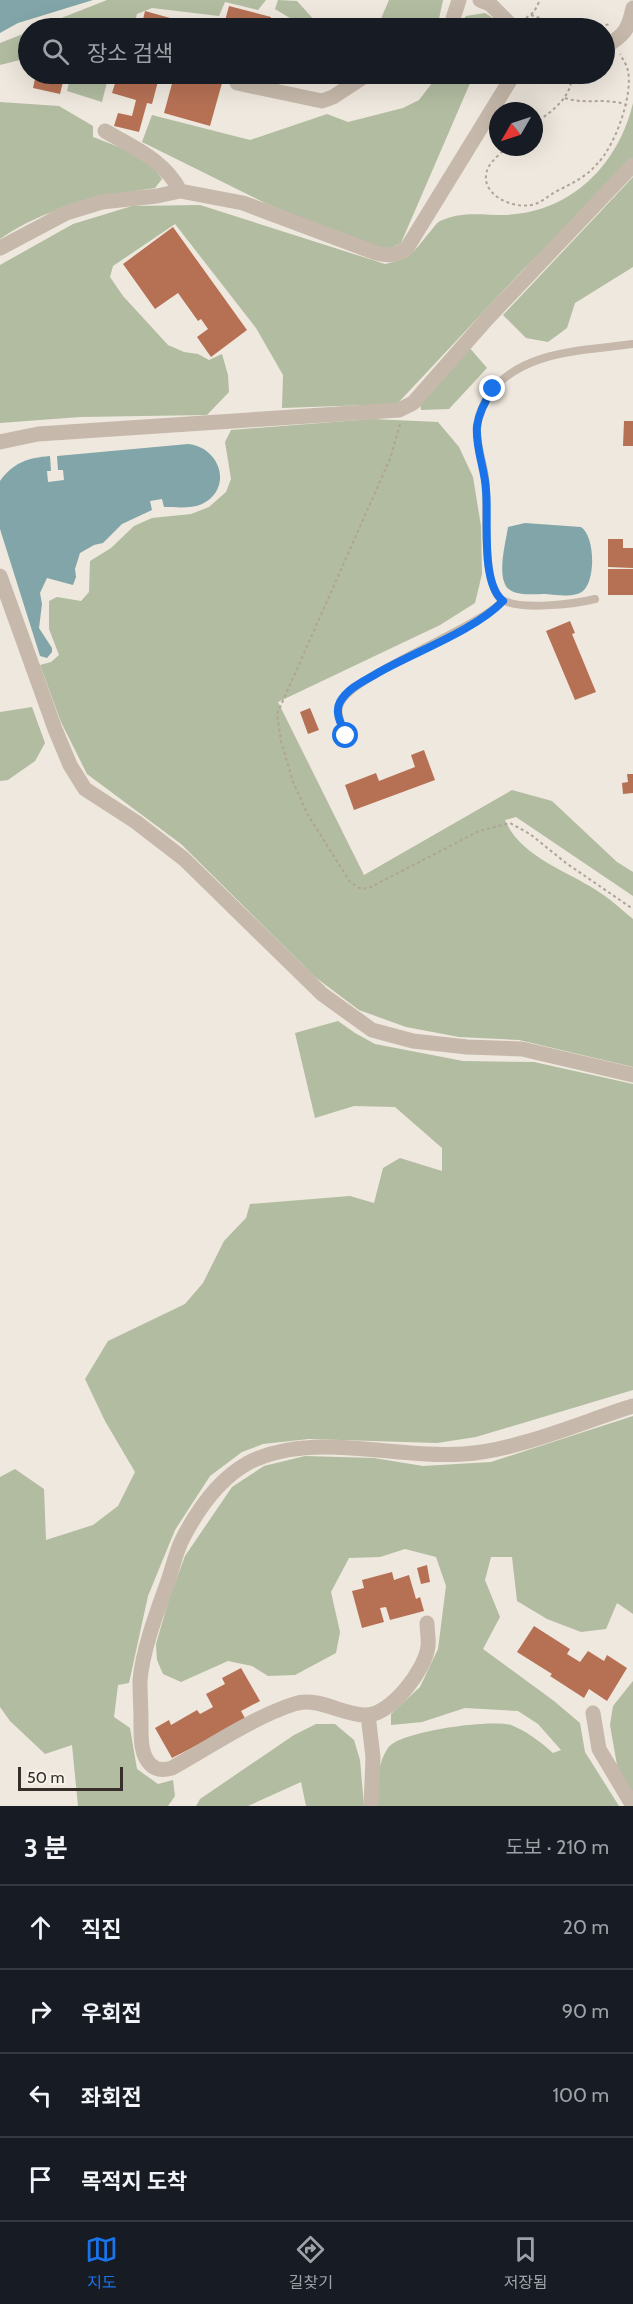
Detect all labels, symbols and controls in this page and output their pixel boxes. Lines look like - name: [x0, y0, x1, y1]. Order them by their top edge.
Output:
- search box: [18, 18, 615, 84]
- icon: search: [39, 35, 72, 68]
- text: 장소 검색: [87, 40, 173, 67]
- north arrow: [489, 102, 543, 156]
- route end: [479, 375, 505, 401]
- route start: [332, 722, 358, 748]
- scale bar: [18, 1764, 123, 1792]
- text: 50 m: [27, 1768, 64, 1787]
- text: 3 분: [24, 1832, 68, 1864]
- text: 도보 · 210 m: [505, 1835, 609, 1859]
- icon: ahead: [24, 1911, 57, 1944]
- text: 20 m: [563, 1915, 609, 1939]
- text: 직진: [81, 1916, 121, 1943]
- icon: right: [24, 1995, 57, 2028]
- text: 90 m: [562, 1999, 609, 2023]
- text: 우회전: [81, 2000, 142, 2027]
- icon: left: [24, 2079, 57, 2112]
- text: 100 m: [553, 2083, 609, 2107]
- text: 좌회전: [81, 2084, 142, 2111]
- icon: arrive: [24, 2163, 57, 2196]
- text: 목적지 도착: [81, 2168, 187, 2195]
- tab: 지도: [85, 2233, 118, 2293]
- tab: 길찾기: [289, 2233, 333, 2293]
- tab: 저장됨: [504, 2233, 548, 2293]

